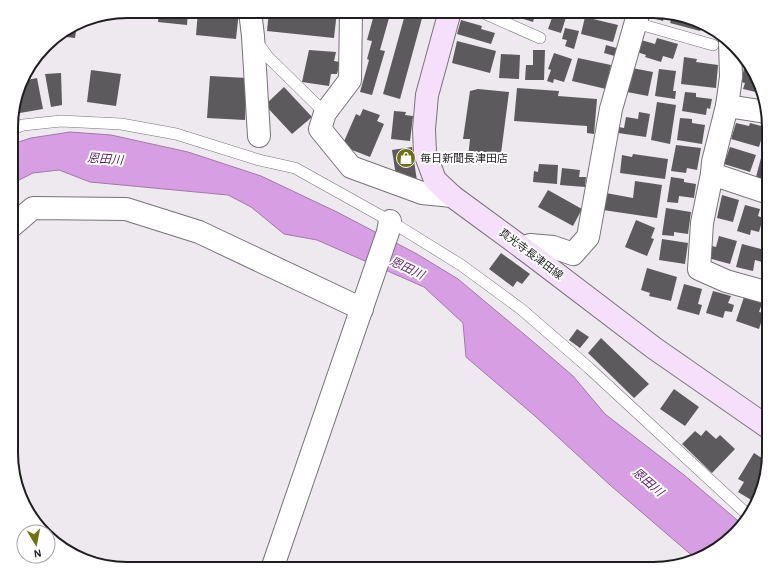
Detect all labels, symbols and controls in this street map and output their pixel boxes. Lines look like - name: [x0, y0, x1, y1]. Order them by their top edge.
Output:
- shop icon: 毎日新聞長津田店: [395, 147, 417, 169]
- water label: 恩田川: [87, 152, 125, 166]
- place label: 毎日新聞長津田店: [420, 152, 508, 164]
- street label: 真光寺長津田線: [497, 226, 566, 282]
- water label: 恩田川: [388, 255, 428, 282]
- water label: 恩田川: [630, 466, 667, 500]
- north arrow: [16, 524, 56, 564]
- text: N: [33, 547, 42, 559]

